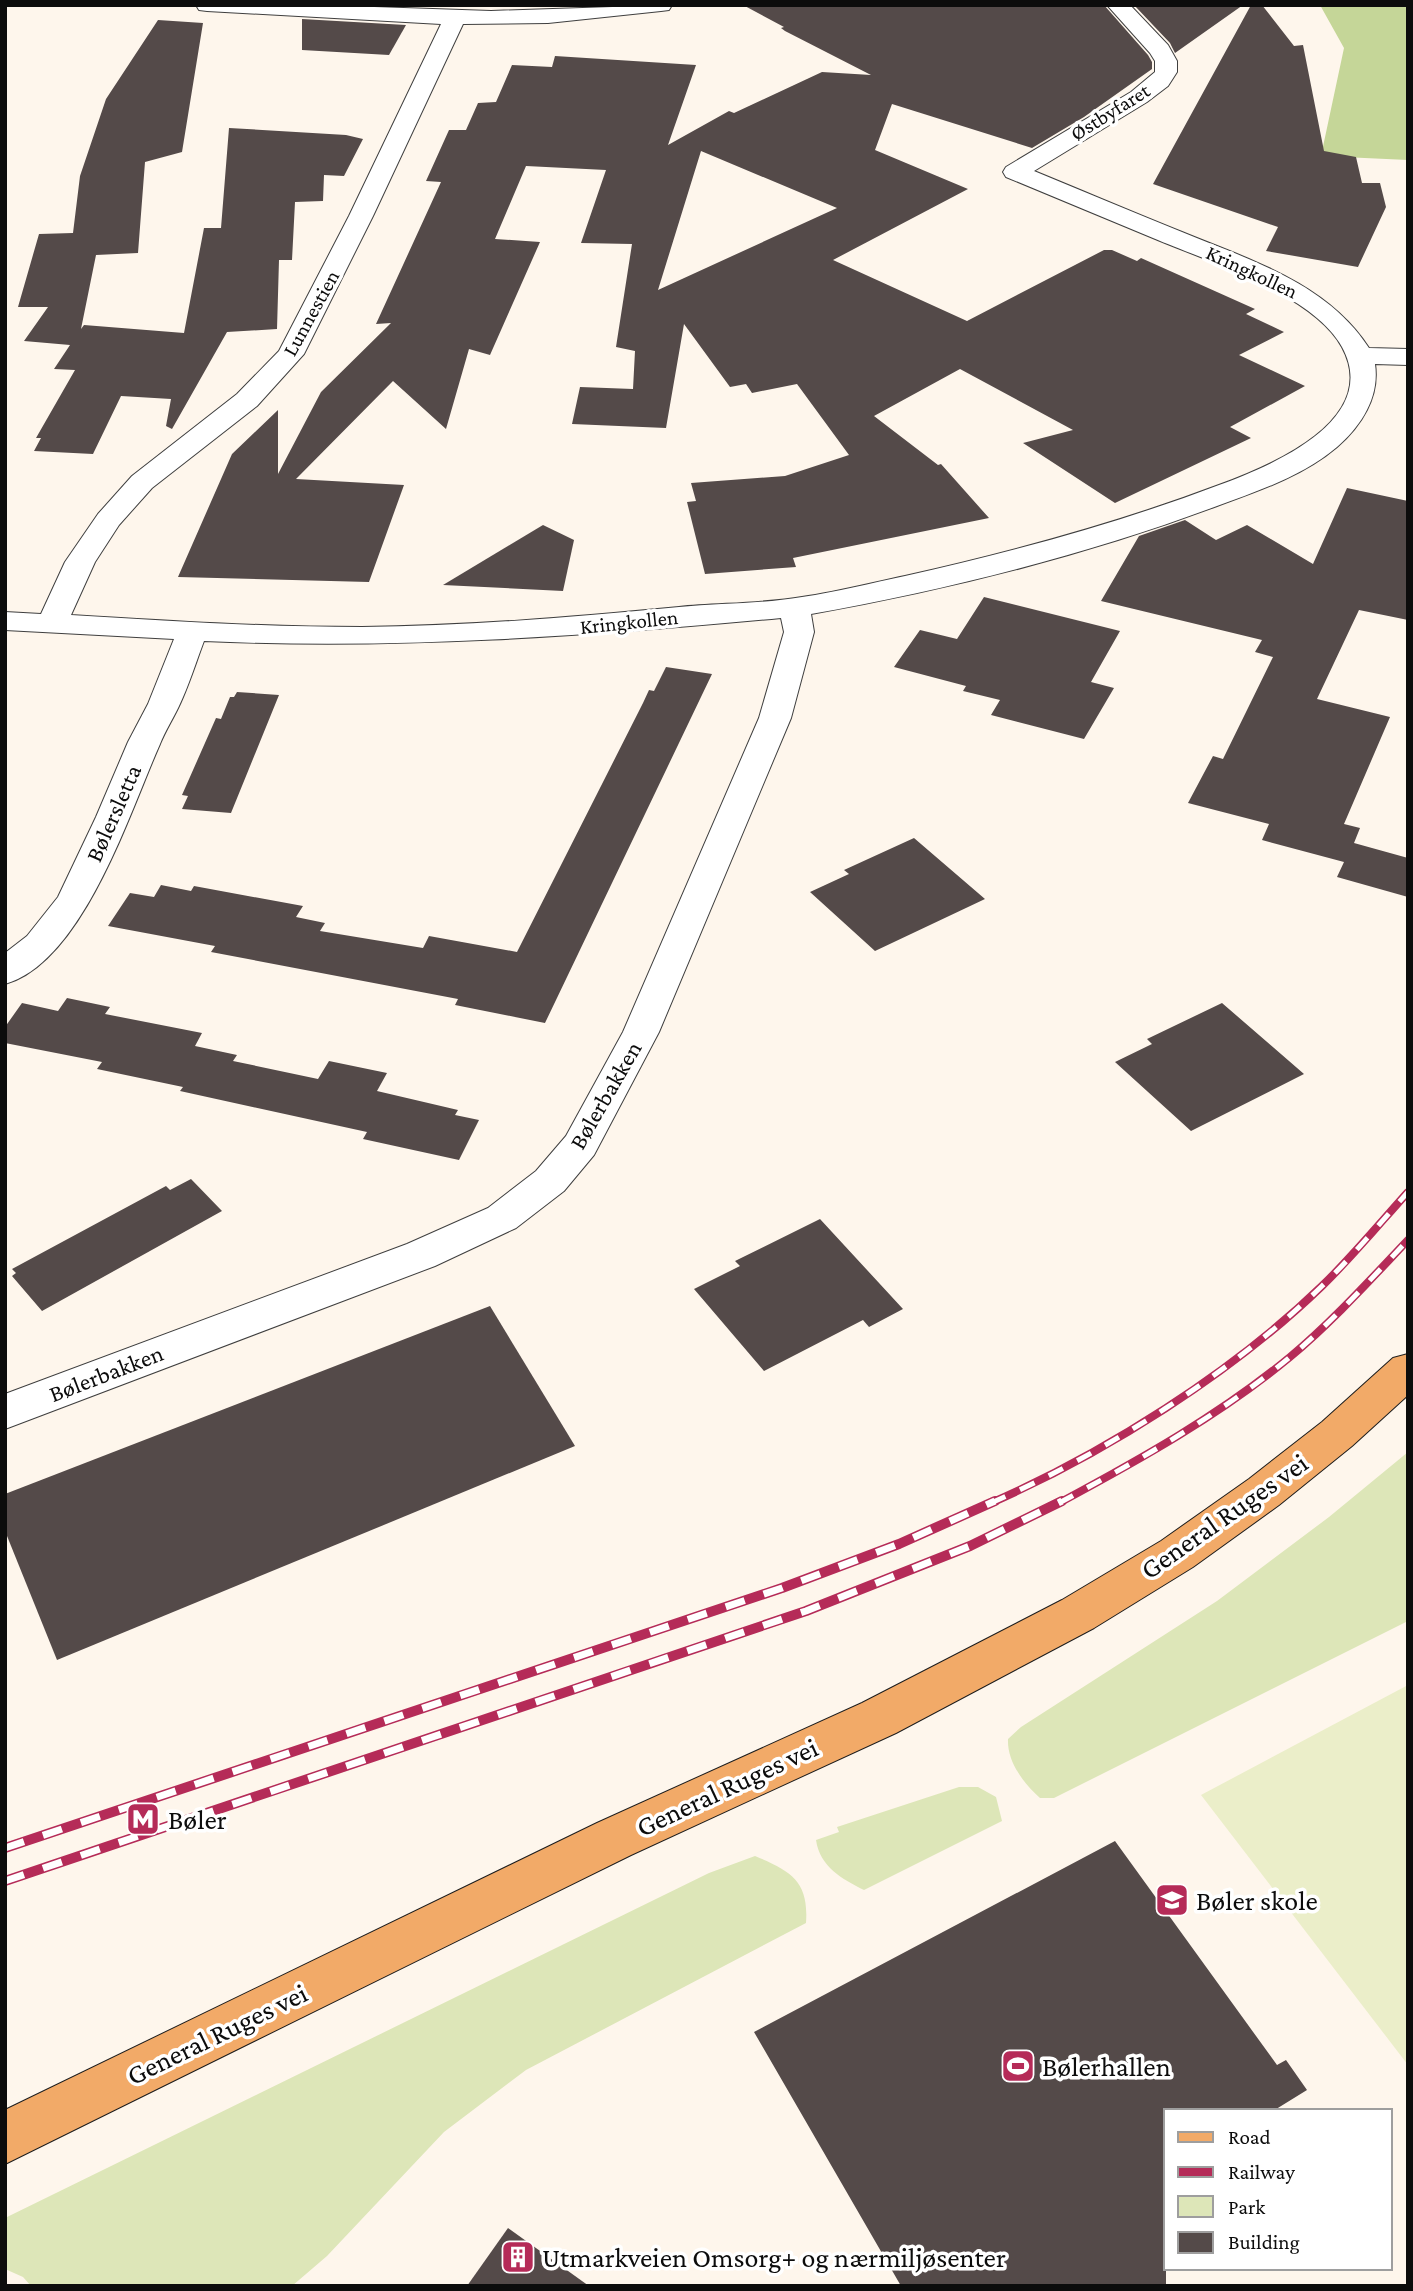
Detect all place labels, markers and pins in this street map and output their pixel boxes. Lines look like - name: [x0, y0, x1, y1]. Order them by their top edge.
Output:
- metro station icon: Bøler: [124, 1800, 162, 1838]
- place label: Bøler: [168, 1804, 227, 1835]
- school or university icon: Bøler skole: [1153, 1881, 1191, 1919]
- place label: Bøler skole: [1196, 1885, 1318, 1916]
- sports icon: Bølerhallen: [999, 2047, 1037, 2085]
- place label: Bølerhallen: [1042, 2051, 1171, 2082]
- building icon: Utmarkveien Omsorg+ og nærmiljøsenter: [499, 2238, 537, 2276]
- place label: Utmarkveien Omsorg+ og nærmiljøsenter: [542, 2242, 1006, 2273]

